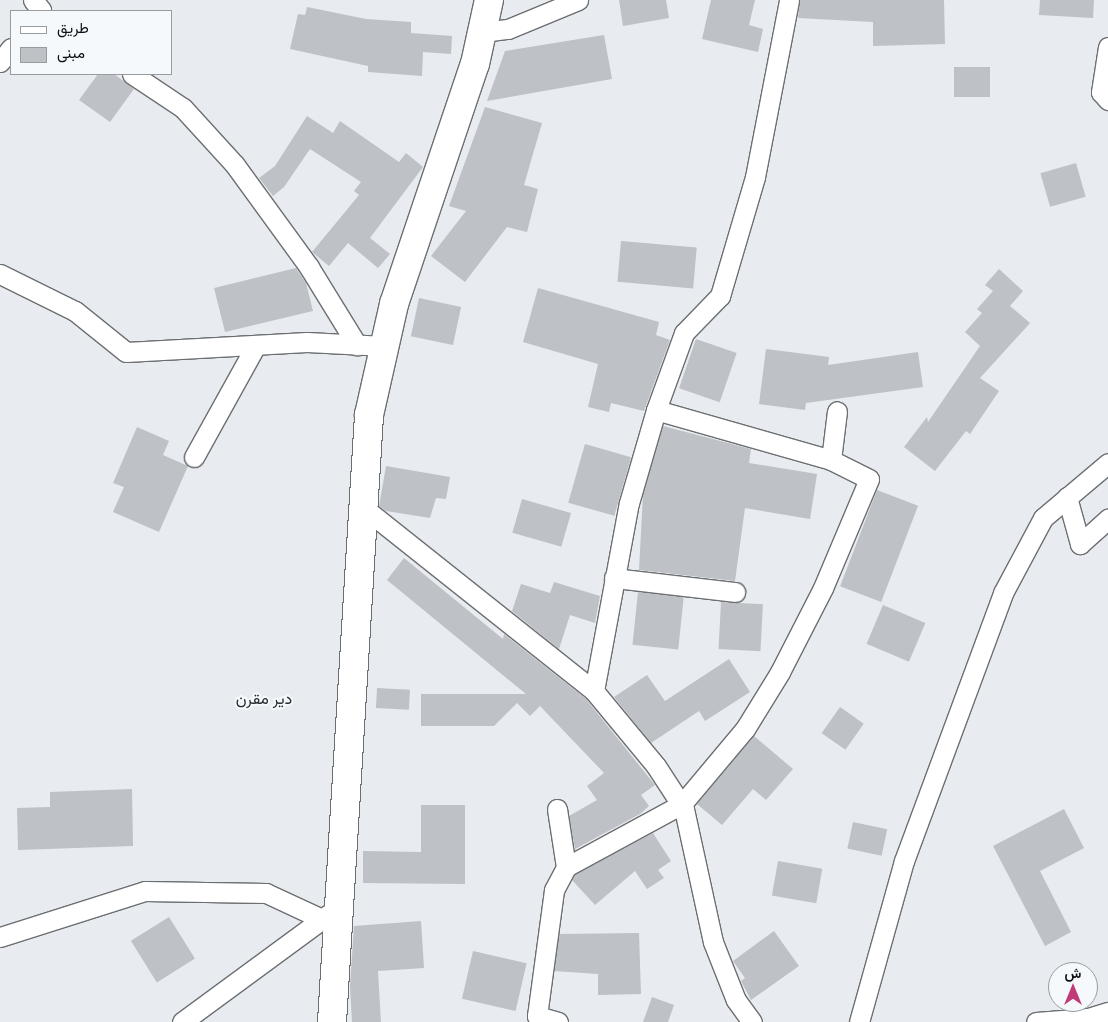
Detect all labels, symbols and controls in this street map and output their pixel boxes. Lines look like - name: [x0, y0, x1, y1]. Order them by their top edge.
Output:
- legend: [10, 10, 172, 75]
- text: طريق: [57, 19, 89, 36]
- text: مبنى: [57, 44, 85, 61]
- district label: دير مقرن: [236, 689, 292, 709]
- north arrow: [1048, 962, 1098, 1012]
- text: ش: [1065, 965, 1081, 981]

